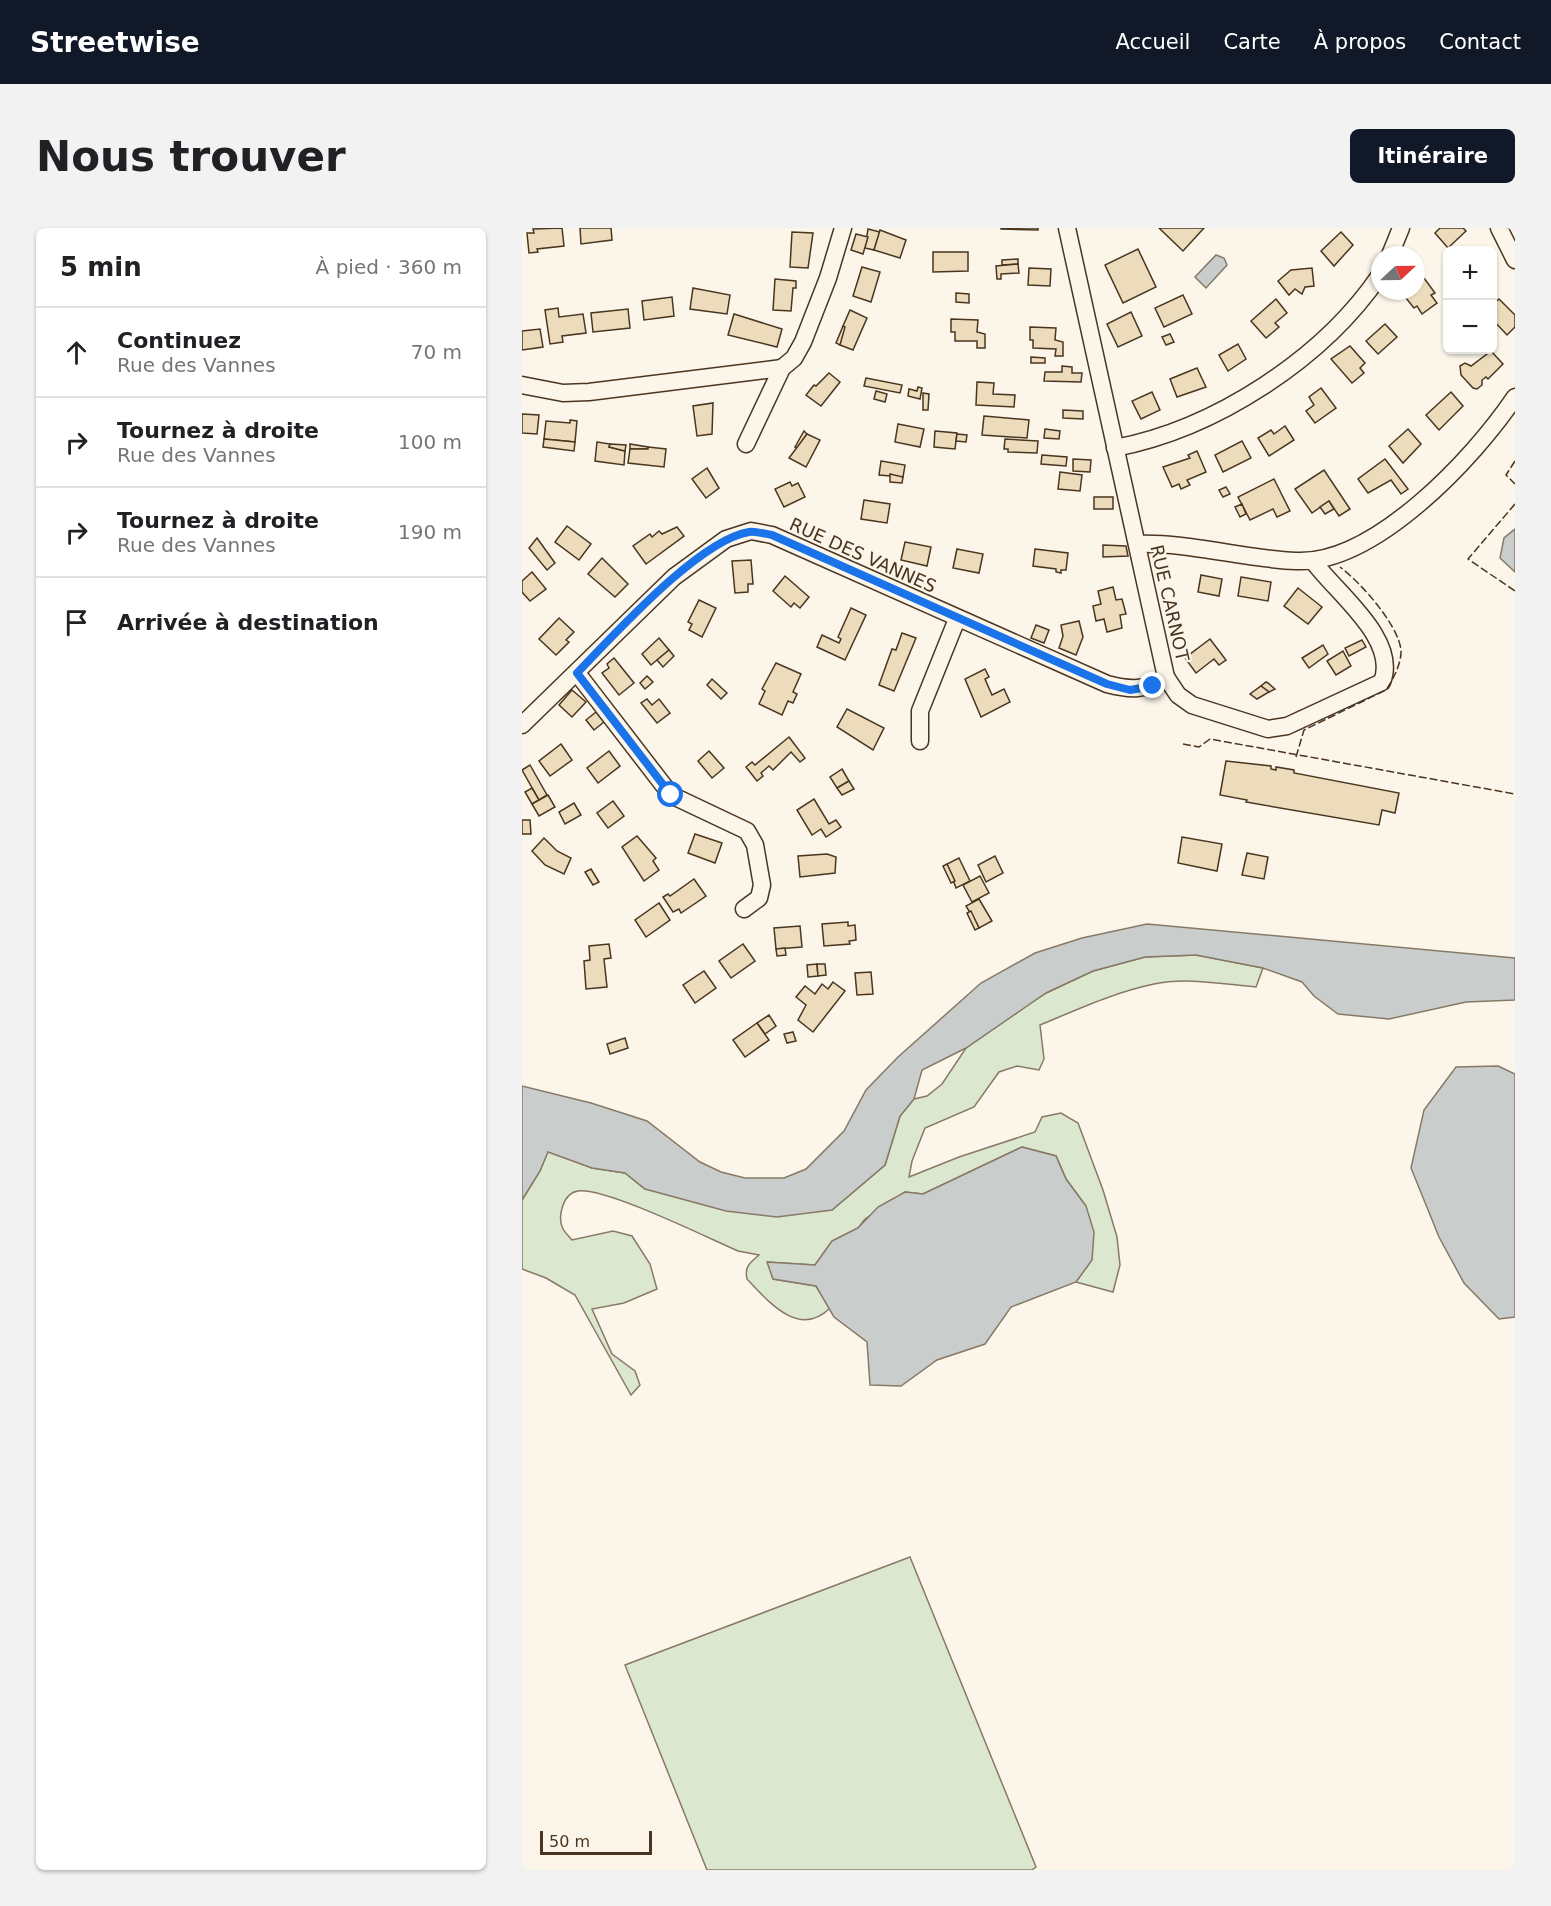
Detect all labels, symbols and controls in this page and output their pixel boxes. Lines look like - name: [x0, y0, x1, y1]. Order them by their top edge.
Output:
- text: Streetwise: [30, 26, 200, 59]
- text: Accueil: [1115, 30, 1190, 54]
- text: Carte: [1223, 30, 1281, 54]
- text: À propos: [1314, 30, 1406, 54]
- text: Contact: [1439, 30, 1521, 54]
- button: Itinéraire: [1350, 129, 1515, 183]
- text: Nous trouver: [36, 132, 346, 181]
- north arrow: [1371, 246, 1425, 300]
- map controls: [1443, 246, 1497, 354]
- button: +: [1443, 246, 1497, 300]
- text: 5 min: [60, 252, 142, 282]
- text: À pied · 360 m: [316, 255, 462, 279]
- button: −: [1443, 300, 1497, 354]
- text: Continuez: [117, 328, 241, 353]
- icon: ahead: [60, 336, 93, 369]
- text: 70 m: [411, 340, 462, 364]
- text: Rue des Vannes: [117, 353, 276, 377]
- text: Tournez à droite: [117, 418, 319, 443]
- icon: right: [60, 426, 93, 459]
- text: 100 m: [398, 430, 462, 454]
- text: Rue des Vannes: [117, 443, 276, 467]
- text: Tournez à droite: [117, 508, 319, 533]
- street label: RUE DES VANNES: [786, 513, 940, 597]
- icon: right: [60, 516, 93, 549]
- text: 190 m: [398, 520, 462, 544]
- text: Rue des Vannes: [117, 533, 276, 557]
- street label: RUE CARNOT: [1146, 543, 1194, 664]
- icon: arrive: [60, 606, 93, 639]
- text: Arrivée à destination: [117, 610, 379, 635]
- route end: [1139, 672, 1165, 698]
- route start: [657, 781, 683, 807]
- scale bar: [540, 1828, 652, 1856]
- text: 50 m: [549, 1832, 590, 1851]

